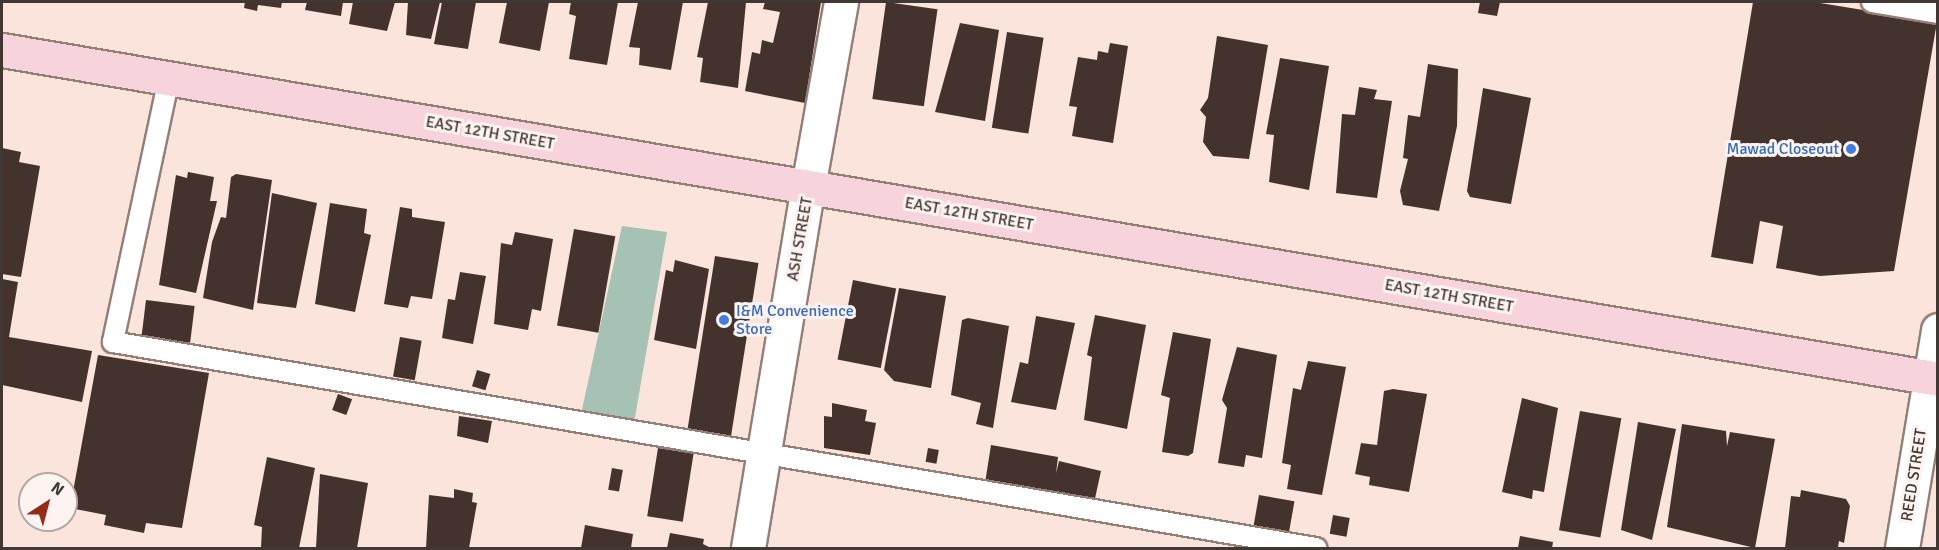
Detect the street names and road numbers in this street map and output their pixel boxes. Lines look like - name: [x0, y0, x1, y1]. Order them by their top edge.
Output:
- street label: EAST 12TH STREET: [424, 112, 556, 154]
- street label: EAST 12TH STREET: [903, 193, 1035, 235]
- street label: ASH STREET: [783, 196, 817, 282]
- street label: EAST 12TH STREET: [1383, 275, 1515, 317]
- street label: REED STREET: [1897, 427, 1931, 523]

